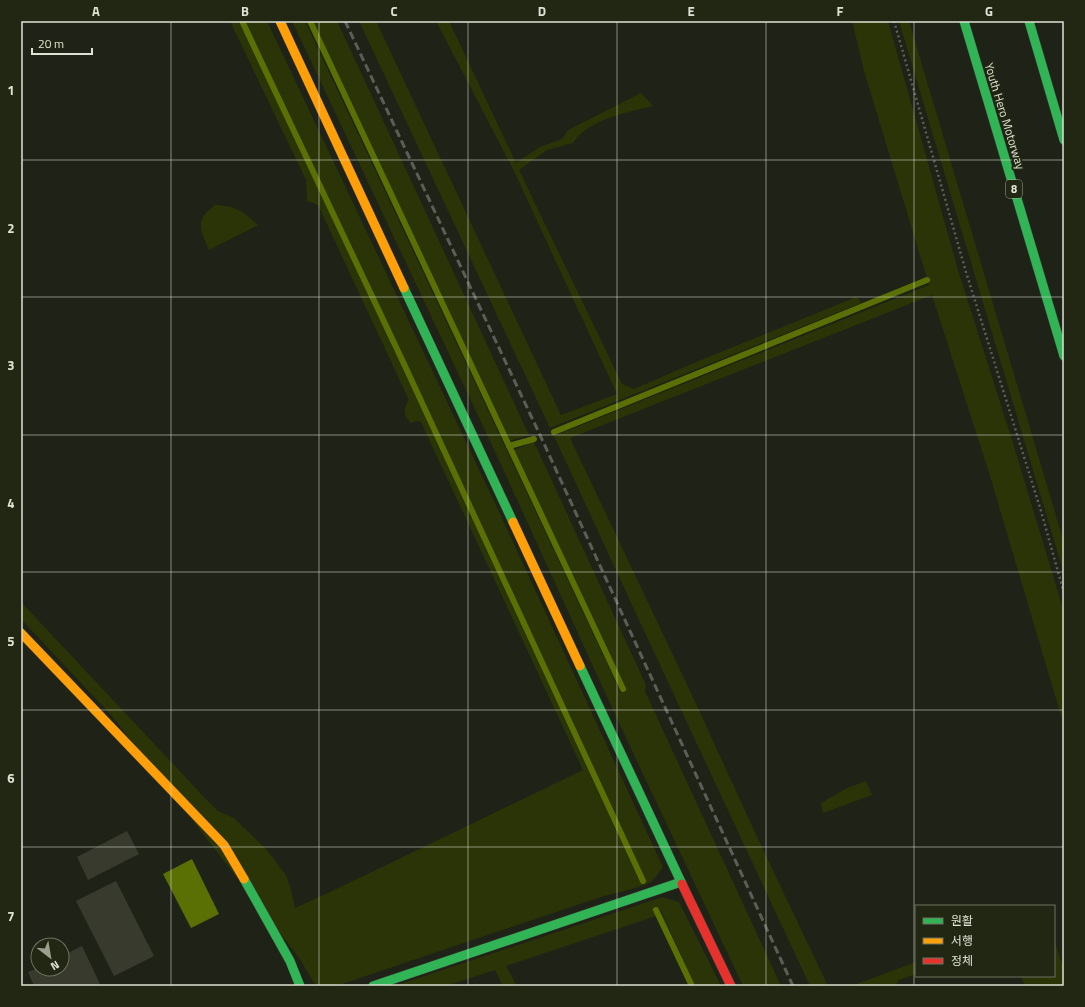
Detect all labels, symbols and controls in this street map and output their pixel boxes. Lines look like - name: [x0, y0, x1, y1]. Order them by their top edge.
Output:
- text: A: [92, 1, 100, 21]
- text: B: [241, 1, 249, 21]
- text: C: [390, 1, 398, 21]
- text: D: [538, 1, 546, 21]
- text: E: [687, 1, 695, 21]
- text: F: [837, 1, 844, 21]
- text: G: [985, 1, 993, 21]
- scale bar: [32, 30, 92, 56]
- text: 20 m: [38, 34, 64, 53]
- street label: Youth Hero Motorway: [980, 60, 1030, 172]
- text: 1: [7, 80, 15, 100]
- road number: 8: [1006, 180, 1022, 198]
- text: 2: [7, 218, 15, 238]
- text: 3: [7, 355, 15, 375]
- text: 4: [7, 493, 15, 513]
- text: 5: [7, 631, 15, 651]
- text: 6: [7, 768, 15, 788]
- legend: [915, 905, 1055, 977]
- text: 7: [7, 906, 15, 926]
- text: 원활: [951, 911, 973, 930]
- text: 서행: [951, 931, 973, 950]
- north arrow: [30, 937, 70, 977]
- text: 정체: [951, 951, 973, 970]
- text: N: [48, 957, 63, 974]

